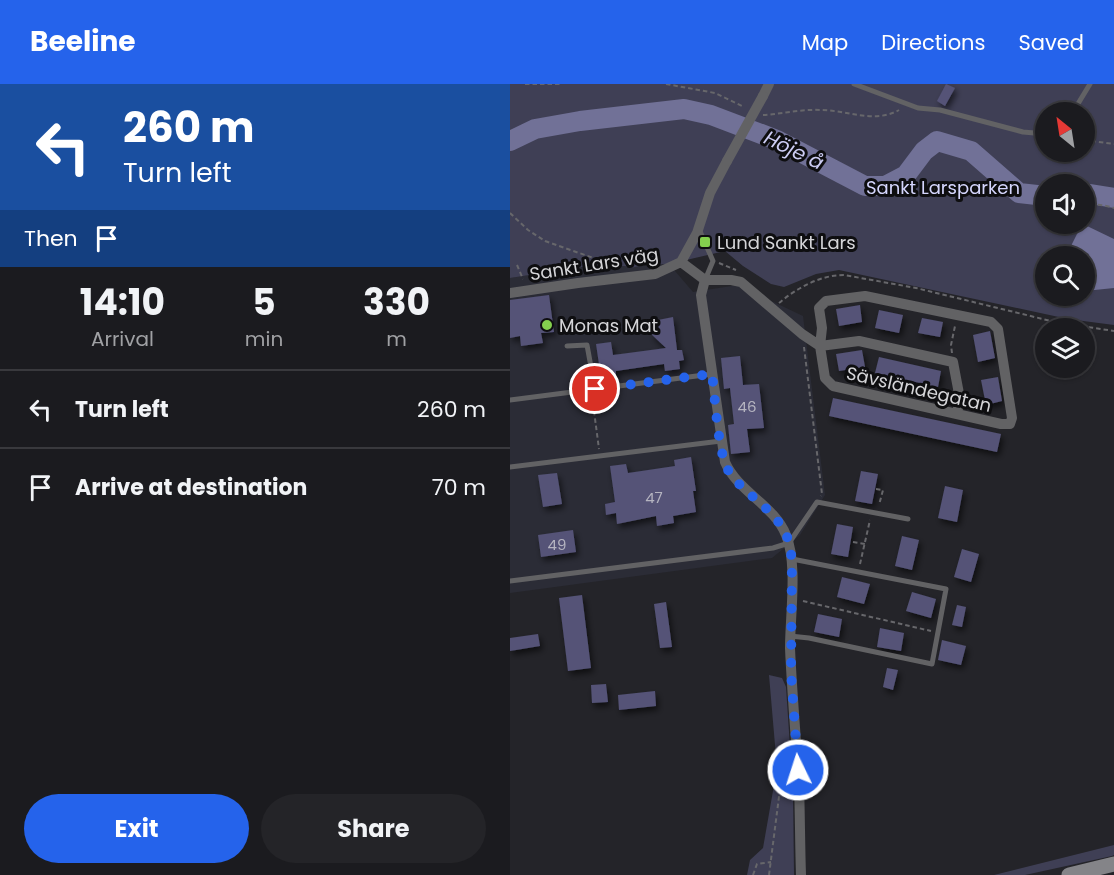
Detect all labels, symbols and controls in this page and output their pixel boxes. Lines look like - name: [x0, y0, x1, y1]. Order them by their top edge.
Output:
- text: Beeline: [30, 22, 136, 61]
- text: Map: [802, 28, 848, 57]
- text: Directions: [881, 28, 985, 57]
- text: Saved: [1018, 28, 1084, 57]
- text: 260 m: [123, 98, 255, 157]
- north arrow: [1035, 102, 1095, 162]
- map controls: [1035, 102, 1095, 378]
- icon: left: [24, 108, 102, 186]
- water label: Höje å: [759, 124, 829, 176]
- text: Turn left: [123, 154, 232, 191]
- button: sound: [1035, 174, 1095, 234]
- park label: Sankt Larsparken: [866, 175, 1020, 200]
- icon: arrive: [90, 222, 123, 255]
- text: Then: [24, 223, 78, 254]
- place label: Lund Sankt Lars: [717, 230, 856, 255]
- marker: Lund Sankt Lars: [698, 235, 712, 249]
- street label: Sankt Lars väg: [528, 241, 660, 287]
- button: search: [1035, 246, 1095, 306]
- text: 14:10: [80, 277, 165, 328]
- text: 5: [252, 277, 276, 328]
- text: 330: [363, 277, 430, 328]
- place label: Monas Mat: [559, 313, 658, 338]
- marker: Monas Mat: [540, 318, 554, 332]
- button: layers: [1035, 318, 1095, 378]
- text: Arrival: [91, 325, 154, 353]
- text: min: [245, 325, 283, 353]
- text: m: [386, 325, 407, 353]
- street label: Sävsländegatan: [844, 360, 994, 418]
- pin: [569, 363, 620, 414]
- icon: arrive: [578, 372, 611, 405]
- icon: left: [24, 393, 57, 426]
- text: Turn left: [75, 394, 169, 425]
- text: 260 m: [417, 394, 486, 425]
- house number: 46: [738, 396, 756, 417]
- icon: arrive: [24, 471, 57, 504]
- text: Arrive at destination: [75, 472, 307, 503]
- text: 70 m: [432, 472, 486, 503]
- house number: 47: [645, 487, 663, 508]
- house number: 49: [548, 534, 566, 555]
- position arrow: [766, 738, 830, 802]
- button: Exit: [24, 794, 249, 863]
- button: Share: [261, 794, 486, 863]

